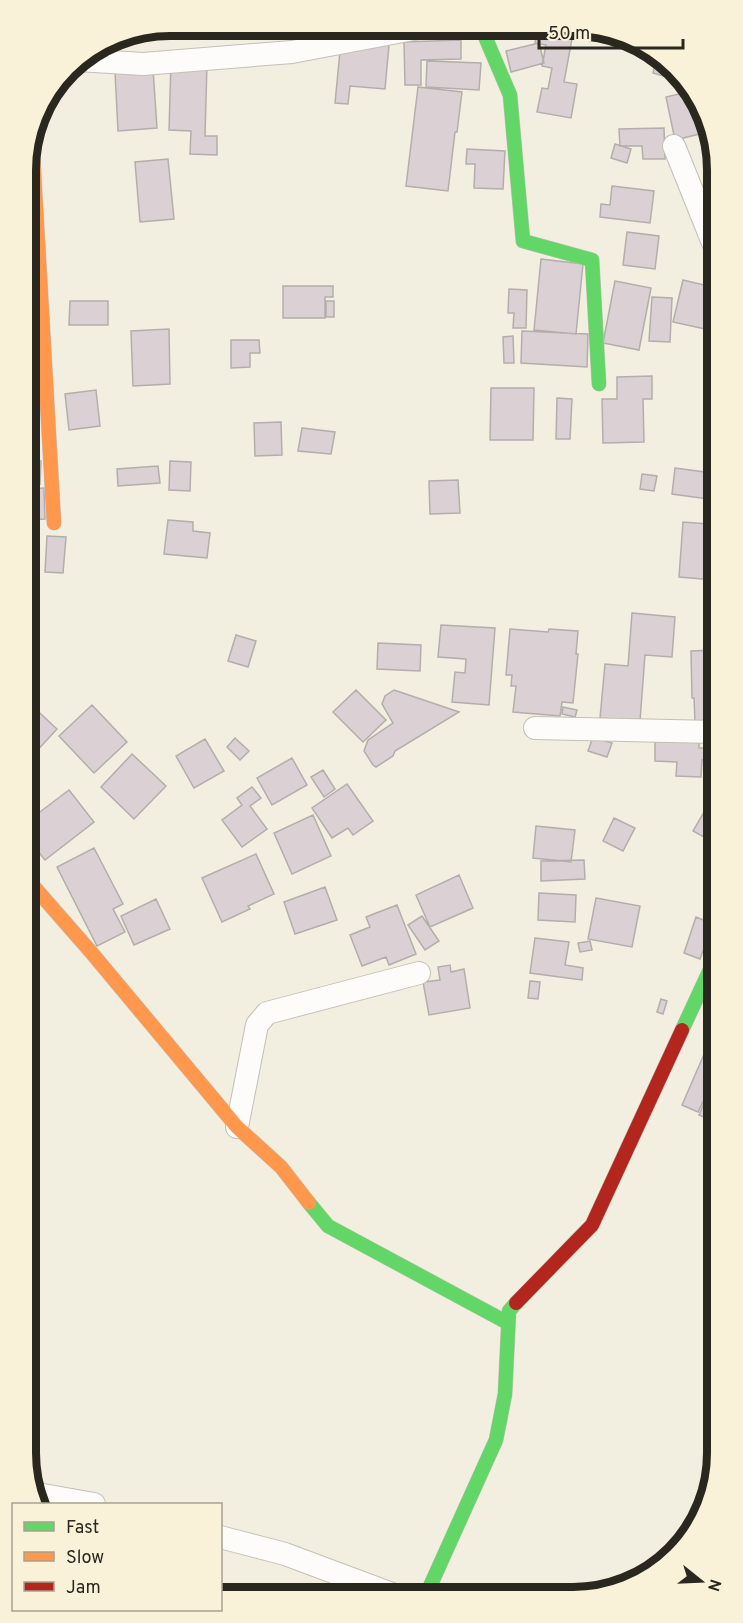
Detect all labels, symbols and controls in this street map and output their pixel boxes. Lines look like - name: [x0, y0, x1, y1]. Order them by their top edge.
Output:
- scale bar: [539, 12, 683, 50]
- text: 50 m: [548, 23, 590, 46]
- legend: [12, 1503, 222, 1611]
- text: Fast: [66, 1517, 99, 1540]
- text: Slow: [66, 1547, 104, 1570]
- north arrow: [671, 1551, 731, 1611]
- text: N: [702, 1576, 725, 1594]
- text: Jam: [66, 1577, 101, 1600]

